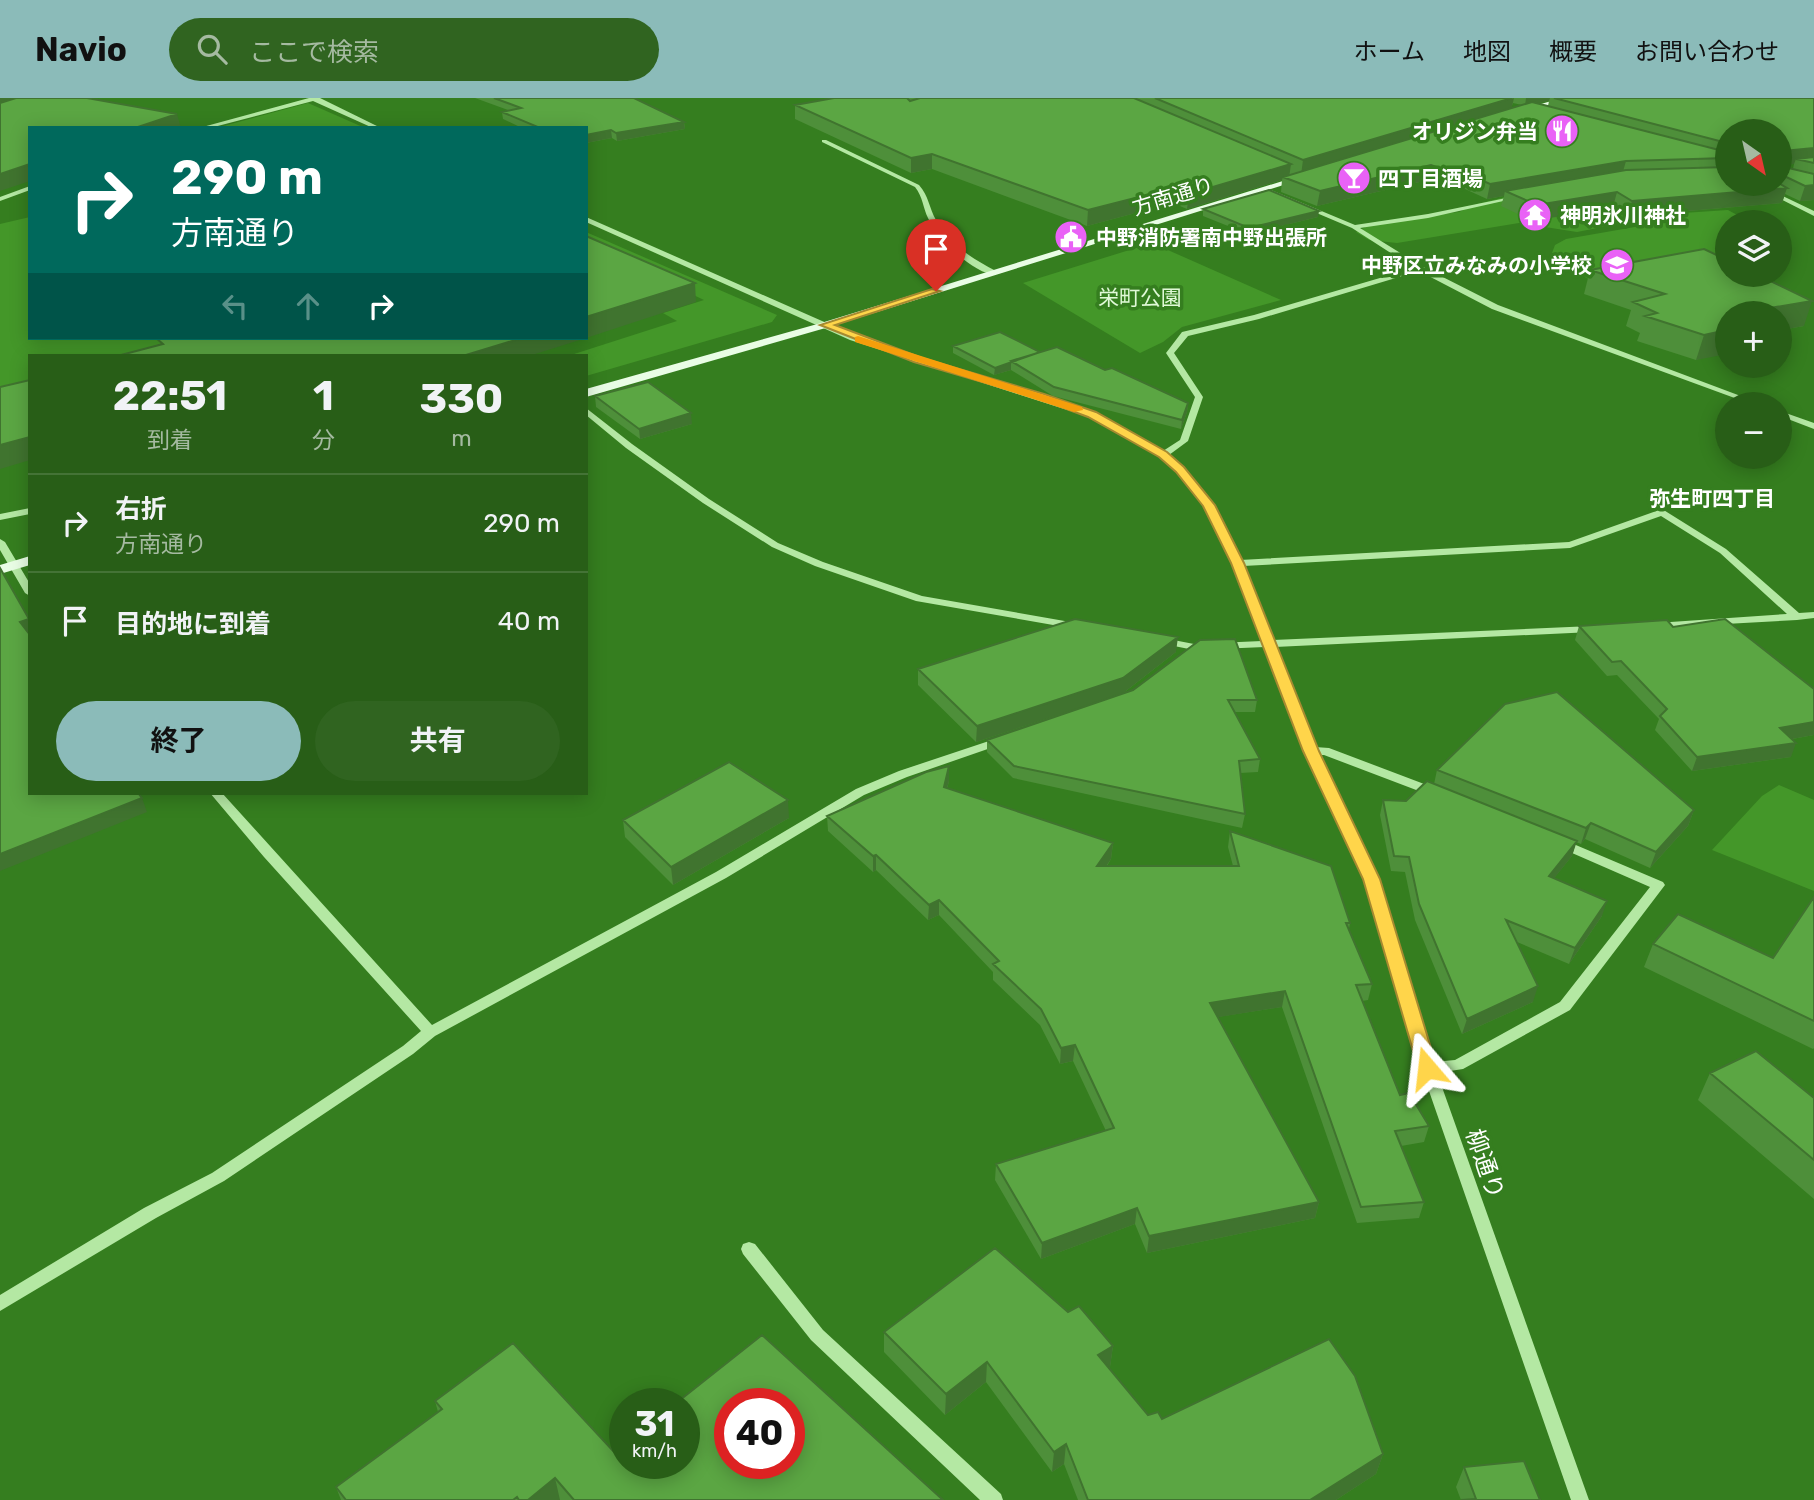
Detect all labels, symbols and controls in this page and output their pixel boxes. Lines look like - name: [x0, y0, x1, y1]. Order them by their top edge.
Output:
- search box: [169, 18, 659, 81]
- text: Navio: [35, 30, 127, 69]
- icon: search: [193, 30, 231, 68]
- text: ここで検索: [249, 37, 379, 68]
- text: ホーム: [1354, 38, 1425, 66]
- text: 地図: [1463, 38, 1511, 66]
- text: 概要: [1549, 38, 1597, 66]
- text: お問い合わせ: [1635, 38, 1779, 66]
- restaurant icon: オリジン弁当: [1543, 112, 1581, 150]
- place label: オリジン弁当: [1412, 119, 1538, 144]
- north arrow: [1715, 119, 1792, 196]
- map controls: [1715, 119, 1792, 469]
- text: 290 m: [171, 148, 323, 206]
- icon: right: [56, 154, 147, 245]
- bar icon: 四丁目酒場: [1335, 159, 1373, 197]
- place label: 四丁目酒場: [1378, 166, 1483, 191]
- street label: 方南通り: [1129, 172, 1217, 220]
- temple icon: 神明氷川神社: [1516, 196, 1554, 234]
- place label: 神明氷川神社: [1560, 203, 1686, 228]
- button: layers: [1715, 210, 1792, 287]
- text: 方南通り: [171, 214, 299, 252]
- public building icon: 中野消防署南中野出張所: [1052, 218, 1090, 256]
- pin: [906, 219, 966, 291]
- place label: 中野消防署南中野出張所: [1096, 225, 1327, 250]
- icon: arrive: [917, 230, 955, 268]
- school or university icon: 中野区立みなみの小学校: [1598, 246, 1636, 284]
- place label: 中野区立みなみの小学校: [1361, 253, 1592, 278]
- park label: 栄町公園: [1098, 285, 1182, 310]
- icon: left: [216, 287, 254, 325]
- icon: ahead: [289, 287, 327, 325]
- icon: right: [362, 287, 400, 325]
- button: +: [1715, 301, 1792, 378]
- text: 22:51: [113, 371, 227, 421]
- text: 1: [313, 371, 334, 421]
- text: 330: [419, 374, 503, 424]
- button: −: [1715, 392, 1792, 469]
- text: m: [451, 424, 472, 452]
- text: 到着: [147, 426, 193, 454]
- text: 分: [312, 426, 335, 454]
- district label: 弥生町四丁目: [1649, 486, 1775, 511]
- text: 右折: [115, 494, 167, 525]
- icon: right: [56, 504, 94, 542]
- text: 290 m: [483, 508, 560, 539]
- text: 方南通り: [115, 530, 207, 558]
- icon: arrive: [56, 602, 94, 640]
- text: 40 m: [498, 606, 560, 637]
- text: 目的地に到着: [115, 609, 271, 640]
- button: 終了: [56, 701, 301, 781]
- button: 共有: [315, 701, 560, 781]
- position arrow: [1390, 1031, 1464, 1105]
- street label: 柳通り: [1460, 1125, 1510, 1203]
- speed limit sign: 40: [714, 1388, 805, 1479]
- text: 31: [635, 1403, 674, 1445]
- text: km/h: [632, 1440, 677, 1462]

